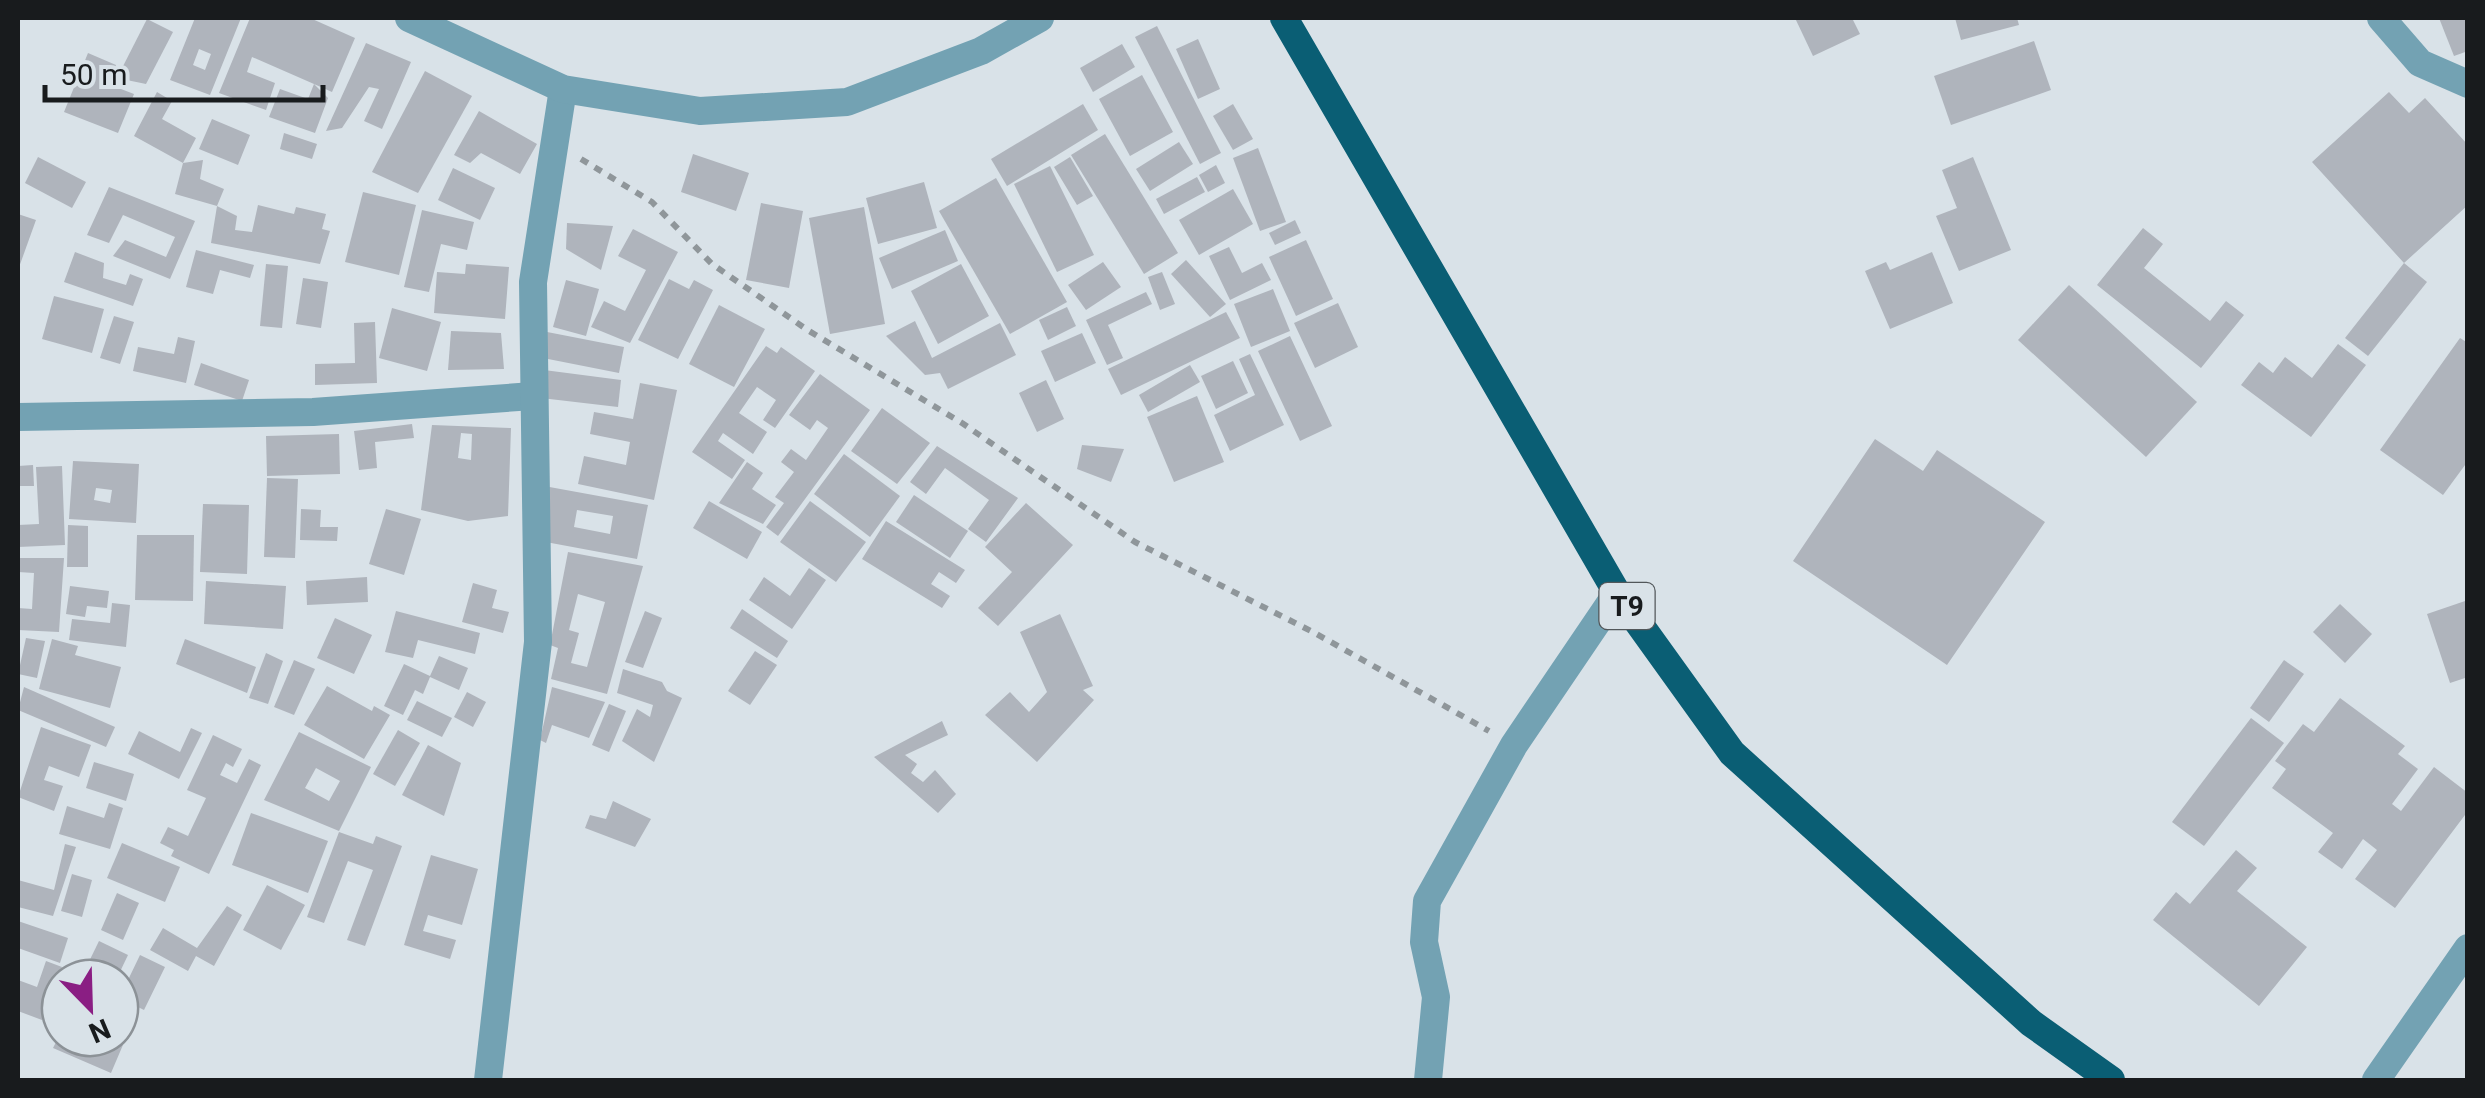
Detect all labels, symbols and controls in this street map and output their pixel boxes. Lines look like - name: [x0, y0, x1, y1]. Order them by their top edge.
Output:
- scale bar: [45, 40, 322, 102]
- text: 50 m: [60, 57, 127, 92]
- road number: T9: [1600, 583, 1654, 629]
- north arrow: [40, 958, 140, 1058]
- text: N: [84, 1012, 115, 1050]

